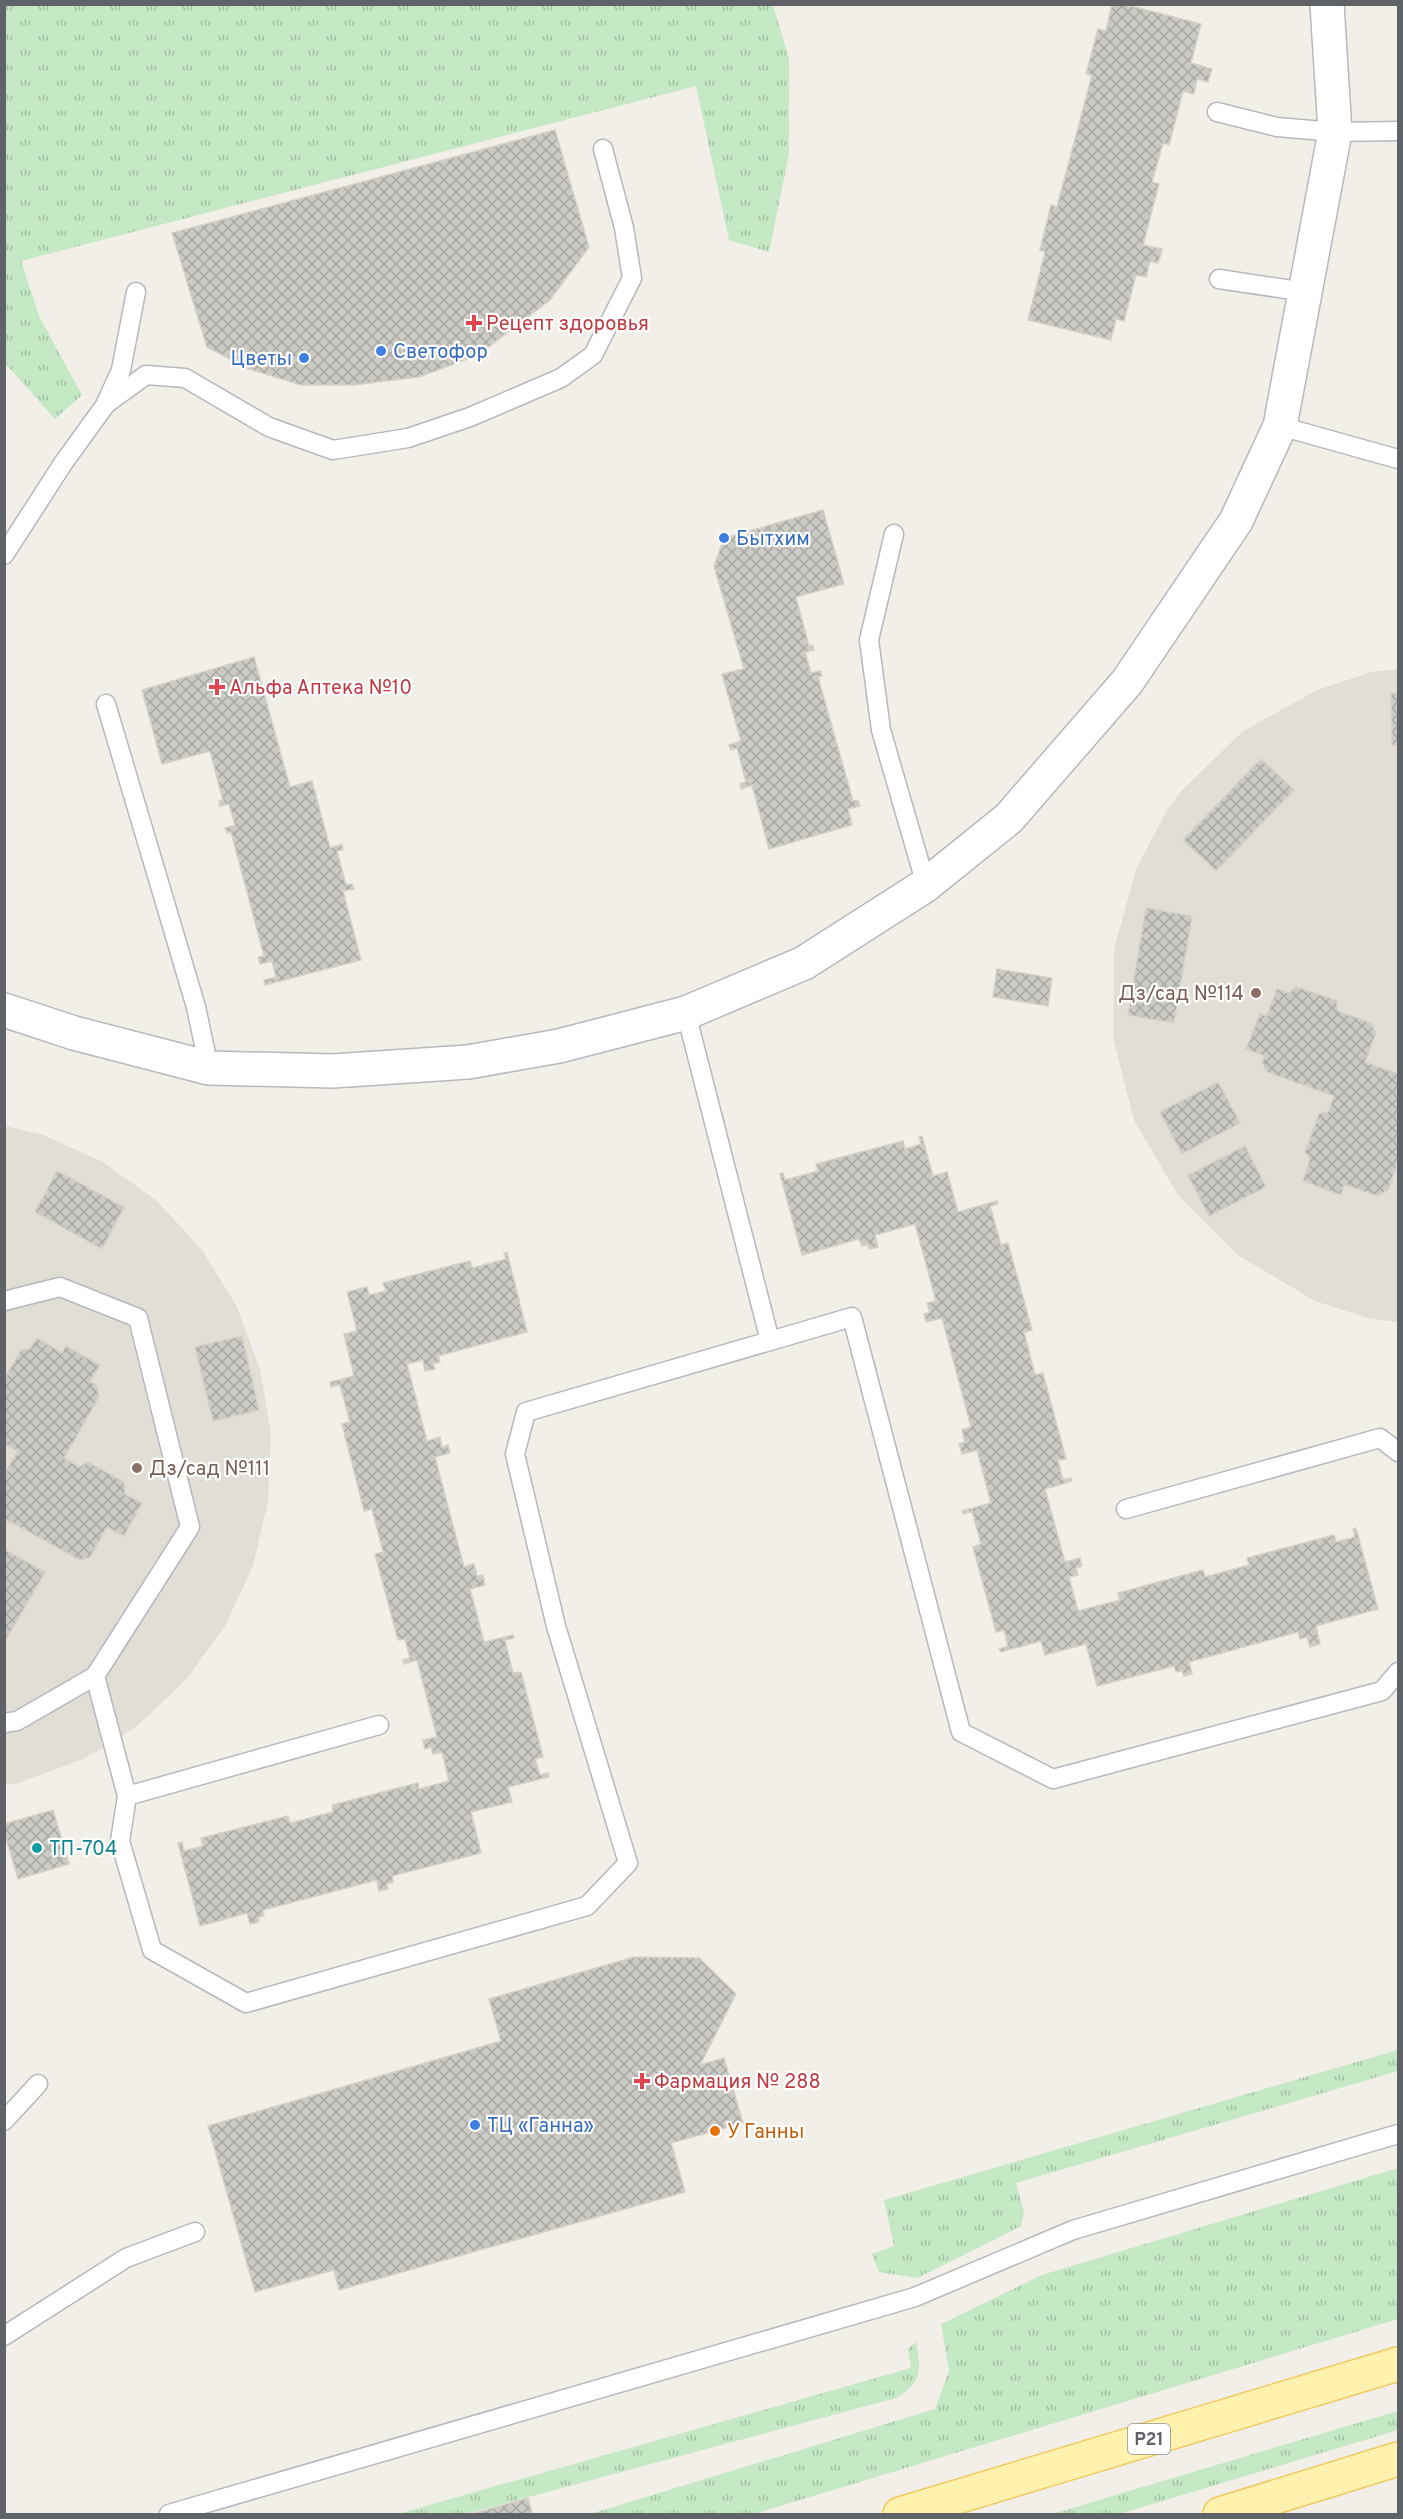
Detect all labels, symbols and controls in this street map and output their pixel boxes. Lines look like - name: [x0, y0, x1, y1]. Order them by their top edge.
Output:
- place label: Рецепт здоровья: [486, 312, 649, 338]
- marker: Рецепт здоровья: [467, 316, 481, 330]
- place label: Светофор: [393, 340, 488, 366]
- marker: Светофор: [374, 344, 388, 358]
- place label: Цветы: [231, 347, 292, 373]
- marker: Цветы: [297, 351, 311, 365]
- place label: Бытхим: [736, 527, 810, 553]
- marker: Бытхим: [717, 531, 731, 545]
- place label: Альфа Аптека №10: [229, 676, 412, 702]
- marker: Альфа Аптека №10: [210, 680, 224, 694]
- place label: Дз/сад №114: [1118, 982, 1244, 1008]
- marker: Дз/сад №114: [1249, 986, 1263, 1000]
- place label: Дз/сад №111: [149, 1457, 270, 1483]
- marker: Дз/сад №111: [130, 1461, 144, 1475]
- place label: ТП-704: [49, 1837, 117, 1863]
- marker: ТП-704: [30, 1841, 44, 1855]
- place label: Фармация № 288: [654, 2070, 821, 2096]
- marker: Фармация № 288: [635, 2074, 649, 2088]
- place label: ТЦ «Ганна»: [487, 2114, 594, 2140]
- marker: ТЦ «Ганна»: [468, 2118, 482, 2132]
- place label: У Ганны: [727, 2120, 804, 2146]
- marker: У Ганны: [708, 2124, 722, 2138]
- road number: Р21: [1128, 2424, 1170, 2454]

